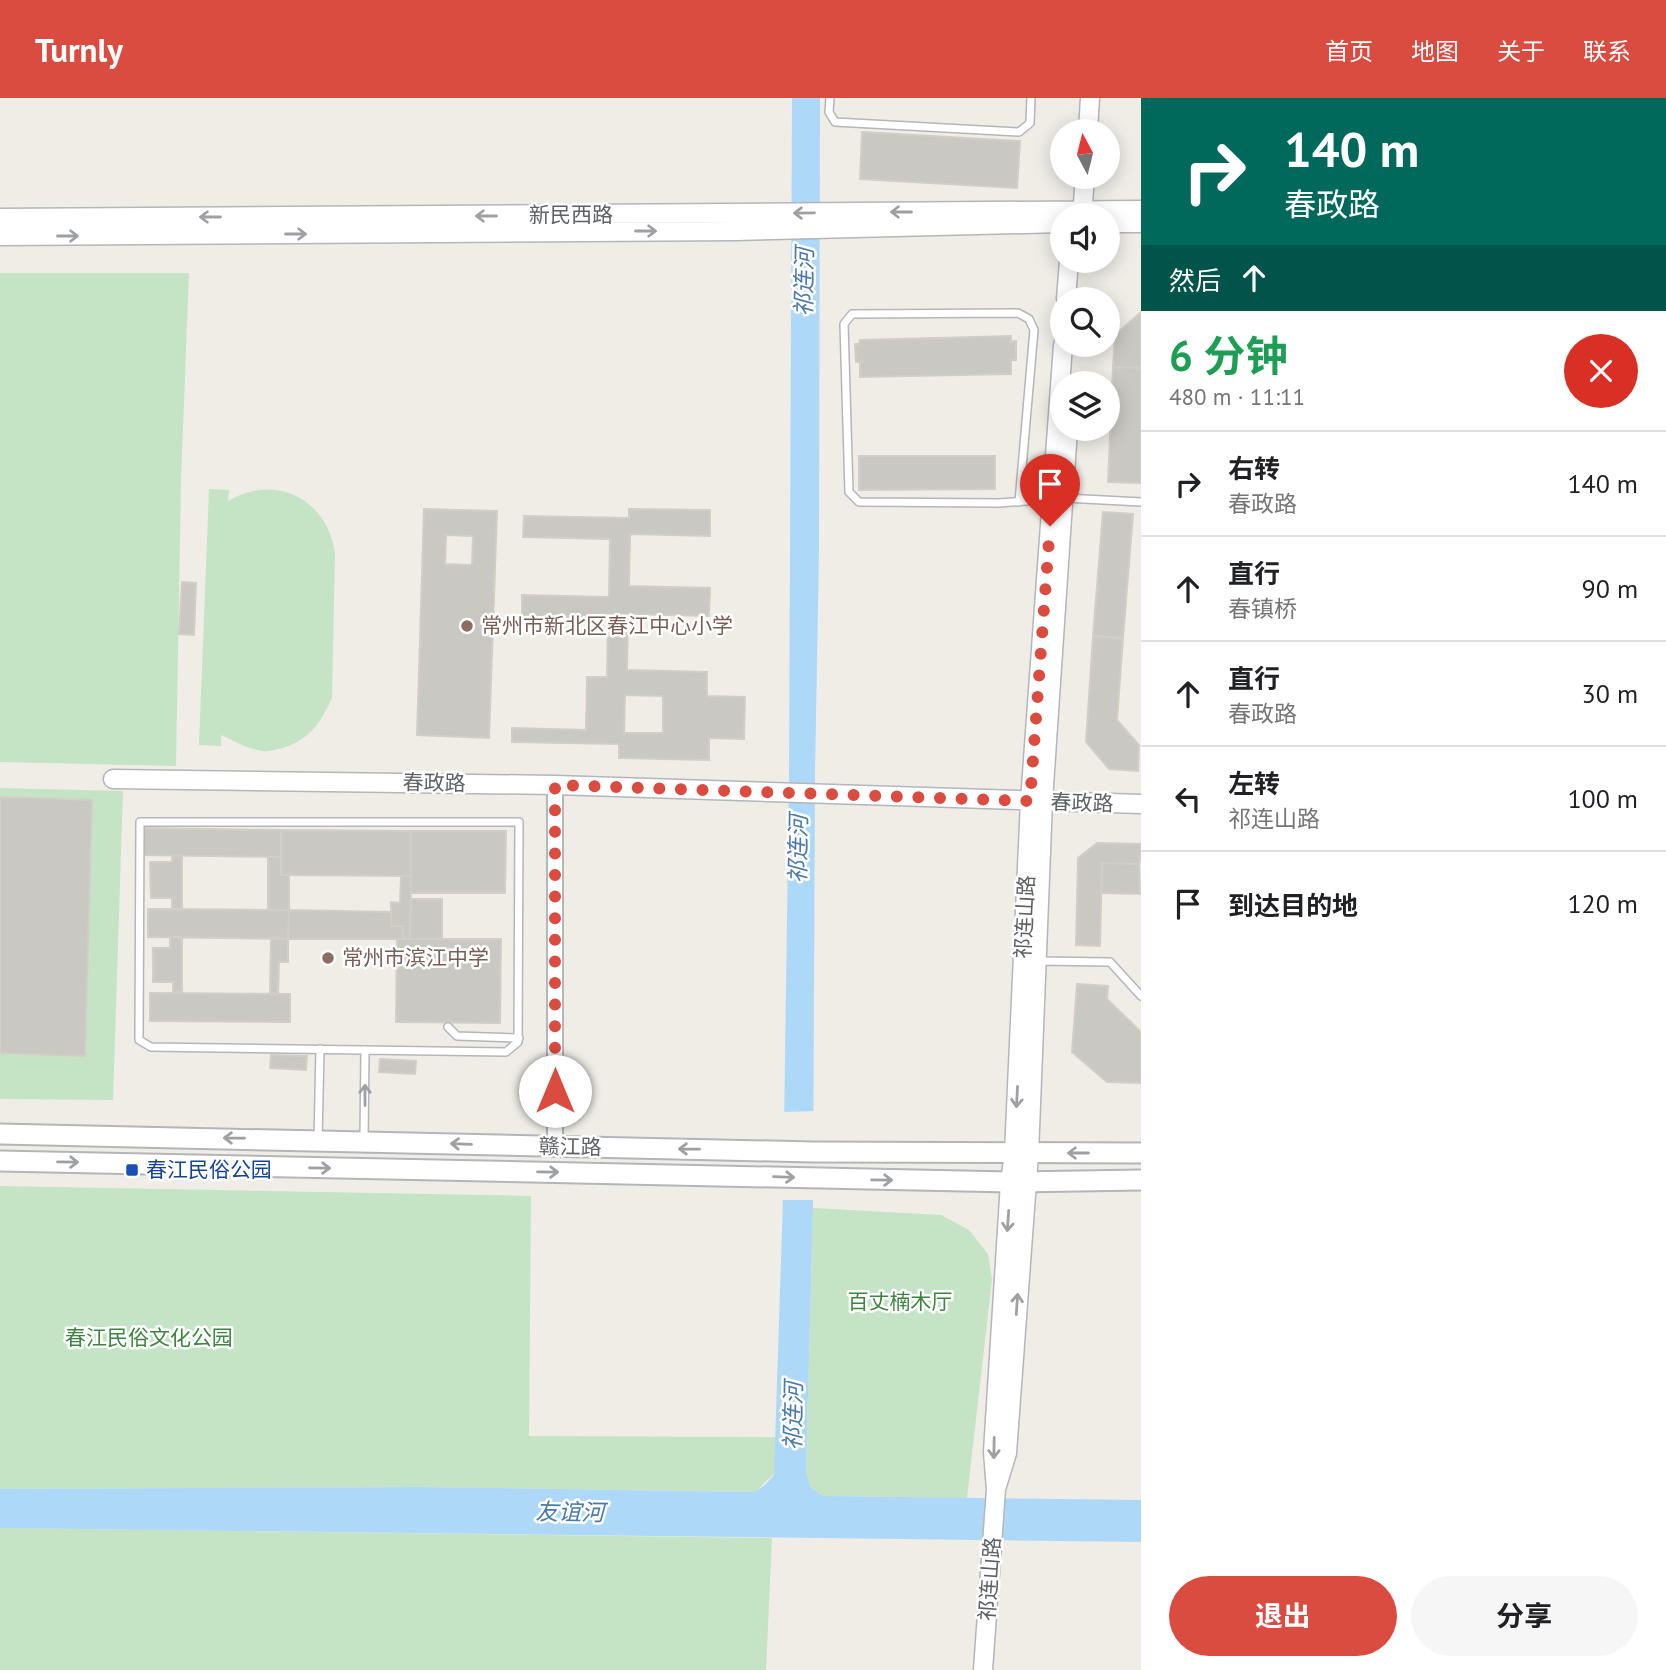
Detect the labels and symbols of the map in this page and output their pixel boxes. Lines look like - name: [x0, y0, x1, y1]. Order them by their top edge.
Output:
- north arrow: [1050, 119, 1120, 189]
- street label: 新民西路: [529, 201, 613, 228]
- one-way arrow: [890, 205, 913, 219]
- one-way arrow: [793, 207, 816, 220]
- one-way arrow: [475, 209, 498, 223]
- one-way arrow: [198, 210, 221, 224]
- one-way arrow: [634, 224, 657, 238]
- one-way arrow: [284, 227, 307, 241]
- one-way arrow: [56, 229, 79, 242]
- water label: 祁连河: [788, 243, 819, 317]
- pin: [1020, 454, 1080, 526]
- place label: 常州市新北区春江中心小学: [481, 612, 733, 639]
- marker: 常州市新北区春江中心小学: [459, 618, 475, 634]
- street label: 春政路: [402, 768, 466, 797]
- street label: 春政路: [1050, 788, 1114, 817]
- water label: 祁连河: [782, 810, 813, 884]
- street label: 祁连山路: [1009, 874, 1040, 960]
- place label: 常州市滨江中学: [342, 944, 489, 971]
- marker: 常州市滨江中学: [320, 950, 336, 966]
- position arrow: [518, 1054, 592, 1128]
- one-way arrow: [358, 1084, 372, 1107]
- one-way arrow: [1010, 1086, 1023, 1109]
- one-way arrow: [223, 1131, 246, 1145]
- street label: 赣江路: [538, 1132, 602, 1161]
- one-way arrow: [450, 1137, 473, 1150]
- one-way arrow: [677, 1143, 700, 1156]
- one-way arrow: [1066, 1146, 1089, 1160]
- one-way arrow: [56, 1156, 79, 1169]
- place label: 春江民俗公园: [146, 1156, 272, 1183]
- one-way arrow: [308, 1161, 331, 1174]
- marker: 春江民俗公园: [124, 1162, 140, 1178]
- one-way arrow: [536, 1165, 559, 1179]
- one-way arrow: [772, 1171, 795, 1184]
- one-way arrow: [870, 1173, 893, 1186]
- one-way arrow: [1001, 1209, 1014, 1231]
- park label: 百丈楠木厅: [848, 1288, 953, 1315]
- one-way arrow: [1011, 1293, 1024, 1316]
- park label: 春江民俗文化公园: [65, 1324, 233, 1351]
- water label: 祁连河: [777, 1377, 808, 1451]
- one-way arrow: [987, 1436, 1001, 1459]
- water label: 友谊河: [535, 1496, 609, 1527]
- street label: 祁连山路: [973, 1536, 1006, 1622]

